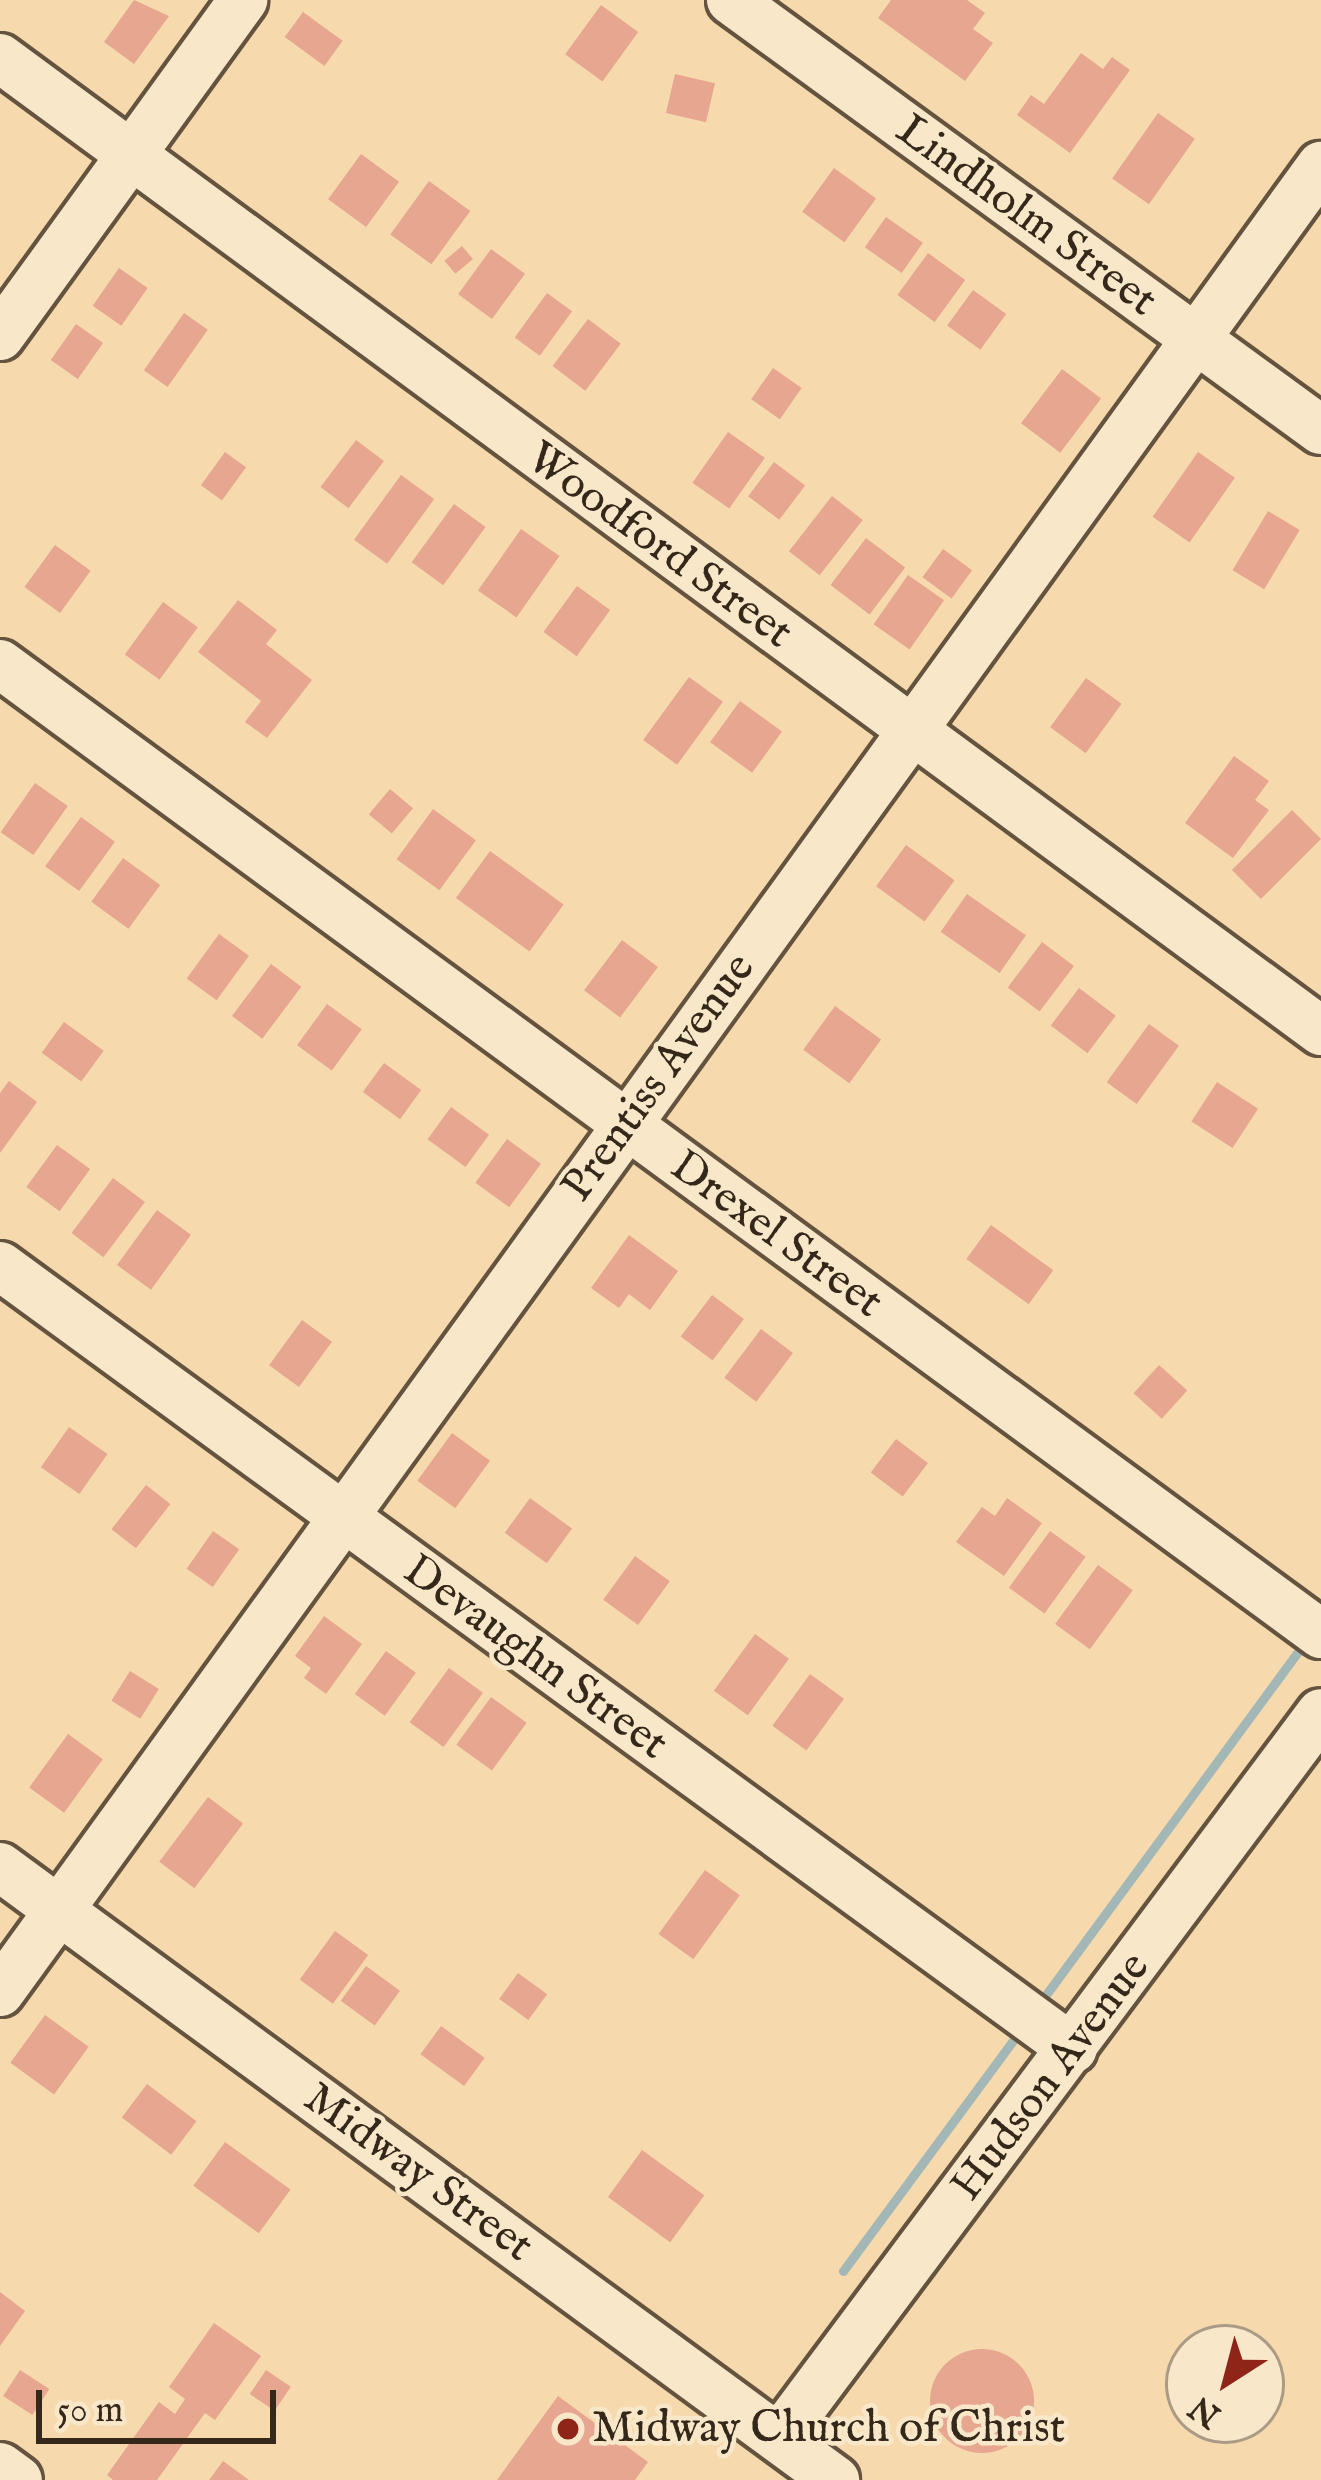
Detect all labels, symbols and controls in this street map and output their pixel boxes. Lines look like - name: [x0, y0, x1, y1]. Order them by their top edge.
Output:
- street label: Lindholm Street: [885, 103, 1167, 329]
- street label: Woodford Street: [516, 431, 802, 661]
- street label: Prentiss Avenue: [551, 943, 767, 1213]
- street label: Drexel Street: [659, 1140, 893, 1330]
- street label: Devaughn Street: [392, 1544, 678, 1772]
- street label: Hudson Avenue: [940, 1942, 1162, 2212]
- street label: Midway Street: [293, 2072, 543, 2274]
- north arrow: [1165, 2324, 1285, 2444]
- scale bar: [42, 2366, 282, 2440]
- text: N: [1182, 2385, 1230, 2436]
- text: 50 m: [57, 2388, 123, 2434]
- place label: Midway Church of Christ: [592, 2402, 1065, 2456]
- marker: Midway Church of Christ: [555, 2416, 581, 2442]

